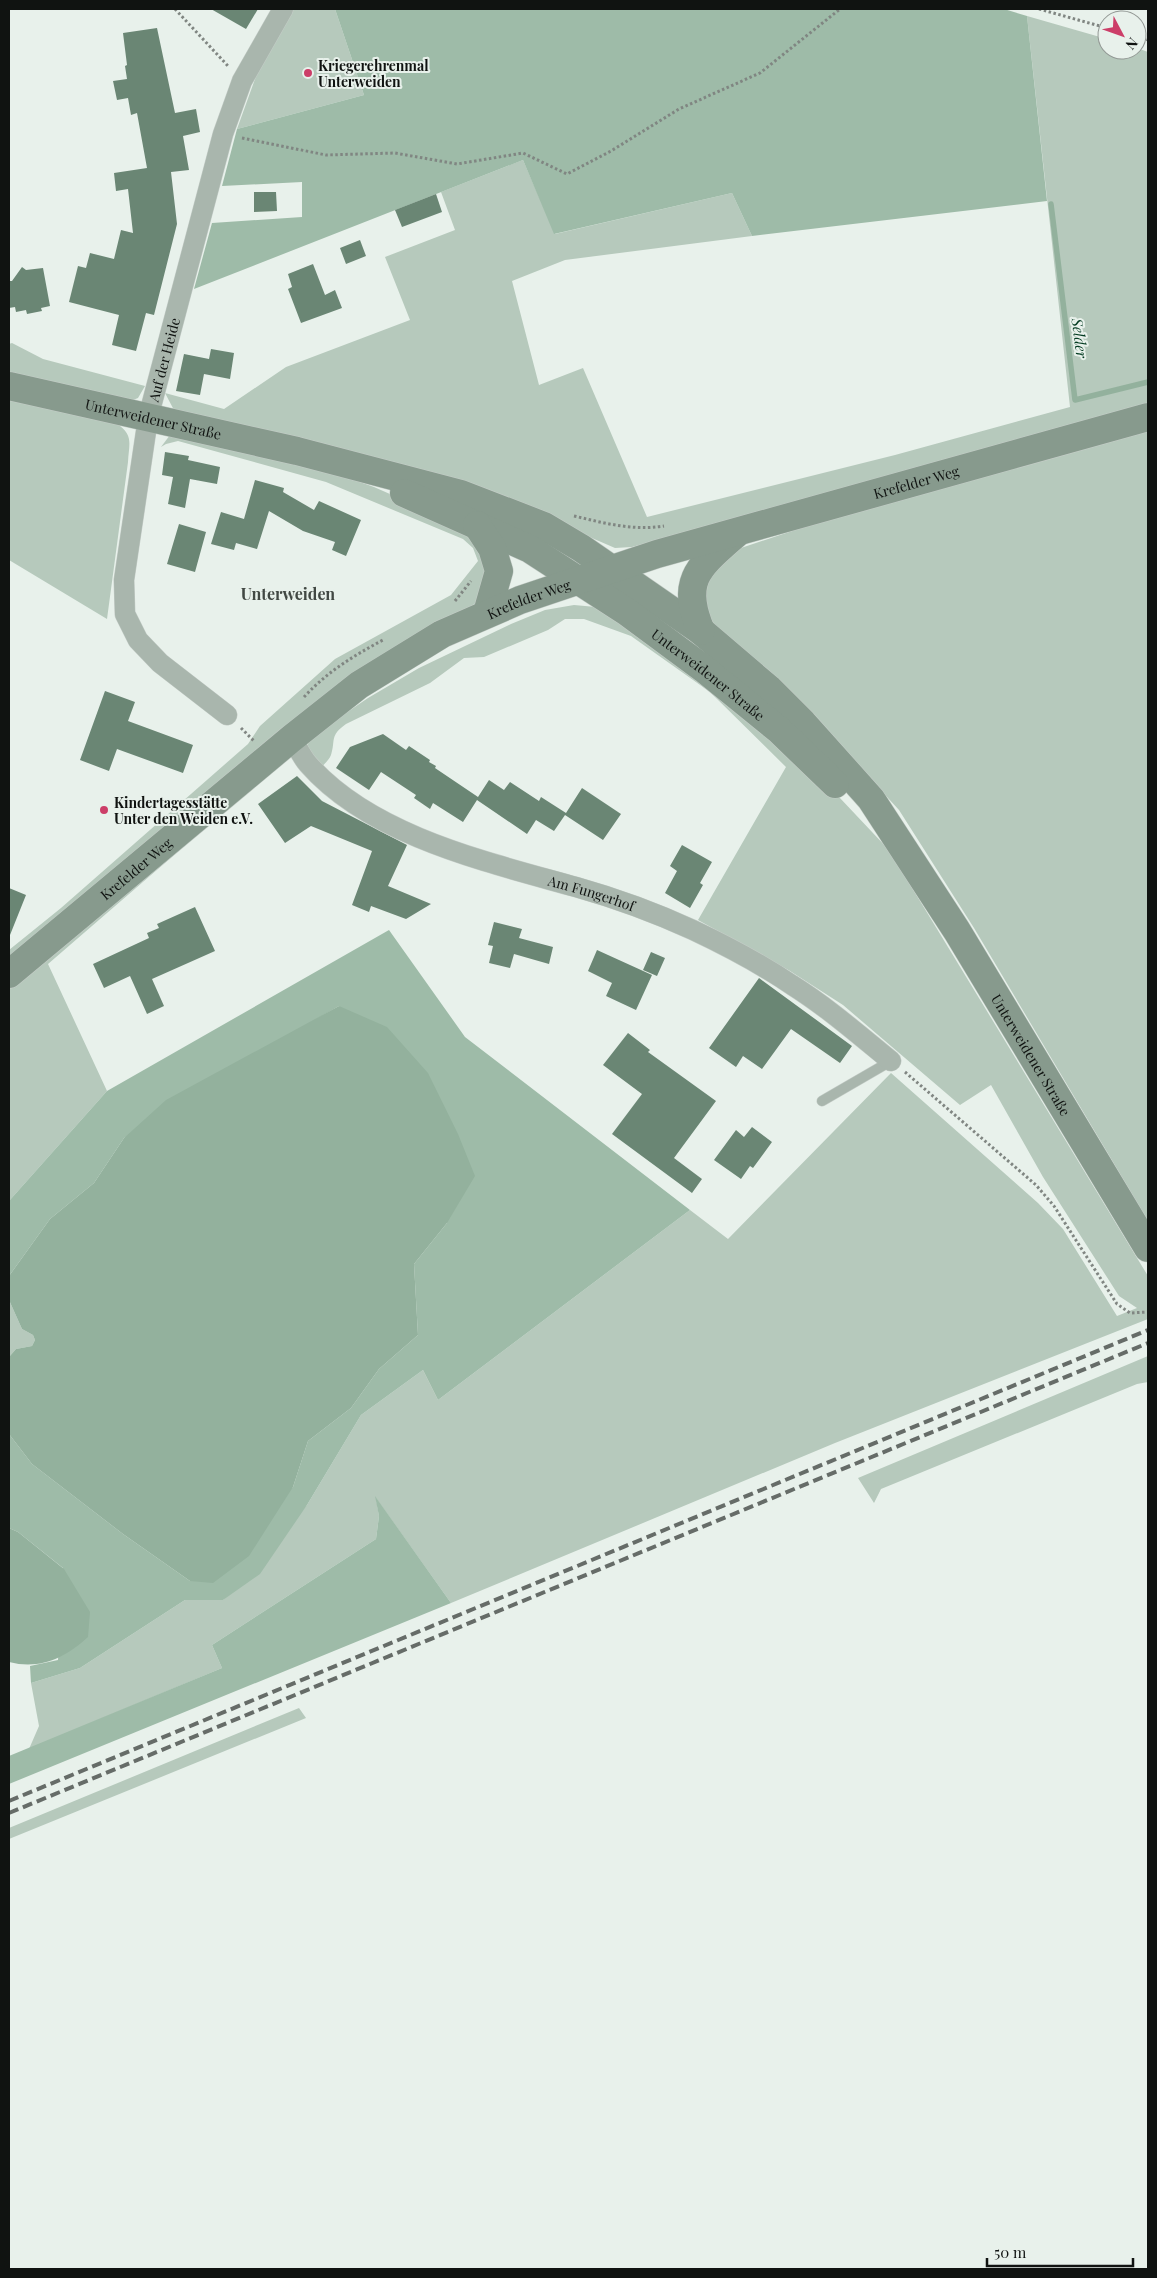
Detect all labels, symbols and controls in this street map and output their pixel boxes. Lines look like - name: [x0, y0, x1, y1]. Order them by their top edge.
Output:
- north arrow: [1097, 10, 1147, 60]
- text: N: [1122, 34, 1143, 54]
- place label: Kriegerehrenmal Unterweiden: [318, 56, 429, 91]
- marker: Kriegerehrenmal Unterweiden: [302, 67, 314, 79]
- street label: Auf der Heide: [143, 315, 184, 405]
- water label: Selder: [1068, 316, 1092, 360]
- street label: Unterweidener Straße: [83, 394, 223, 443]
- street label: Krefelder Weg: [871, 461, 962, 503]
- street label: Krefelder Weg: [484, 574, 573, 623]
- district label: Unterweiden: [241, 583, 335, 604]
- street label: Unterweidener Straße: [648, 624, 769, 724]
- place label: Kindertagesstätte Unter den Weiden e.V.: [114, 793, 253, 828]
- marker: Kindertagesstätte Unter den Weiden e.V.: [98, 804, 110, 816]
- street label: Krefelder Weg: [96, 832, 176, 904]
- street label: Am Fungerhof: [545, 870, 639, 915]
- street label: Unterweidener Straße: [987, 990, 1075, 1119]
- scale bar: [987, 2236, 1133, 2268]
- text: 50 m: [994, 2242, 1027, 2262]

